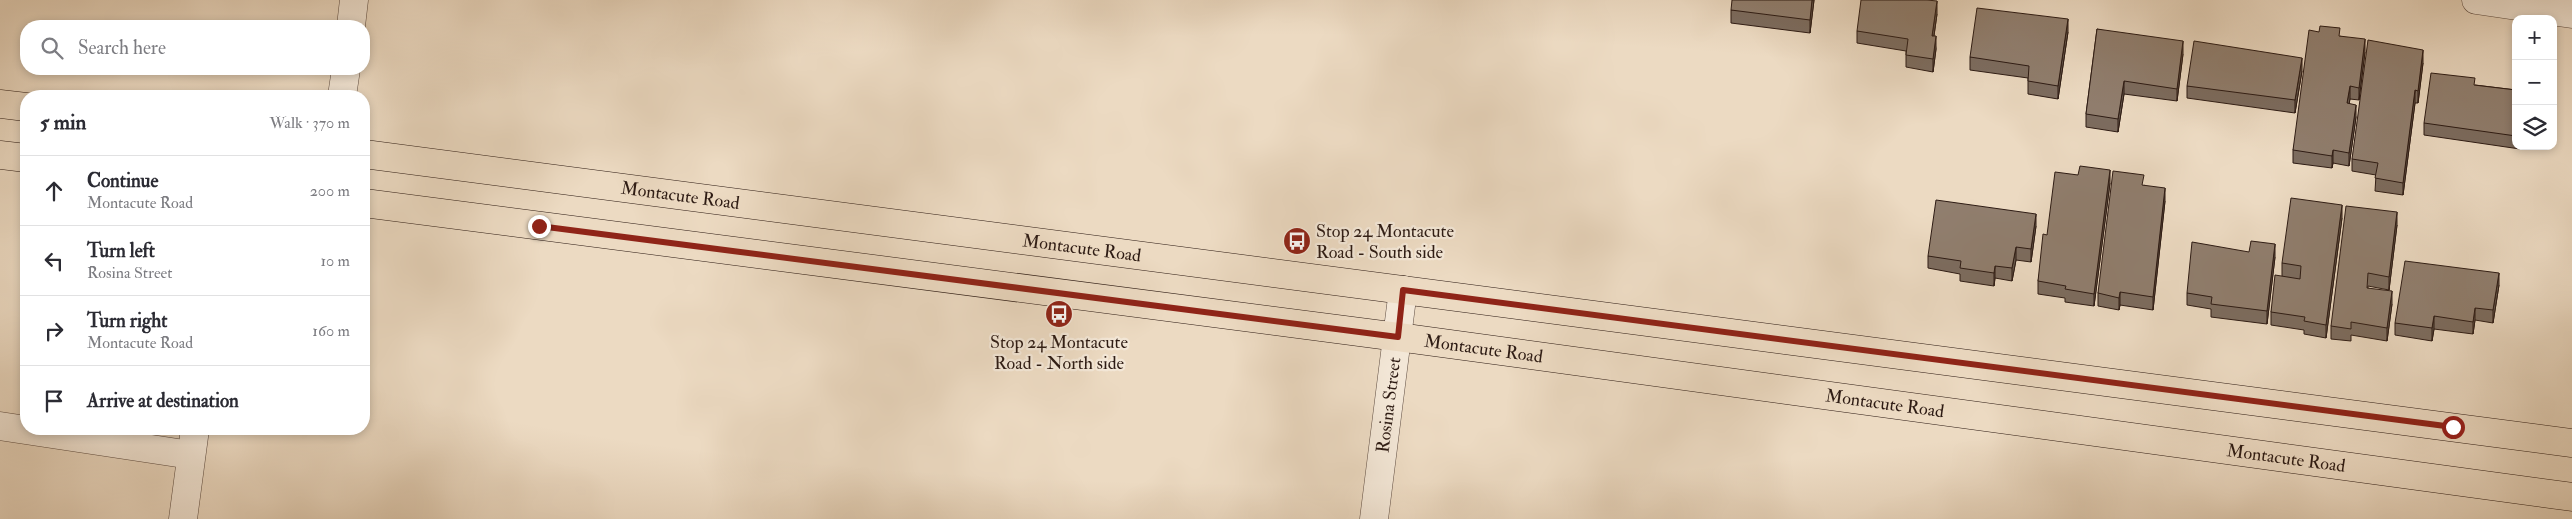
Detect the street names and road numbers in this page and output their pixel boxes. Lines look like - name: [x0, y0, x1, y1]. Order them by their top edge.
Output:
- street label: Montacute Road: [620, 176, 741, 215]
- street label: Montacute Road: [1021, 229, 1143, 267]
- street label: Montacute Road: [1423, 329, 1544, 368]
- street label: Rosina Street: [1371, 356, 1406, 454]
- street label: Montacute Road: [1824, 384, 1946, 423]
- street label: Montacute Road: [2225, 439, 2347, 478]

